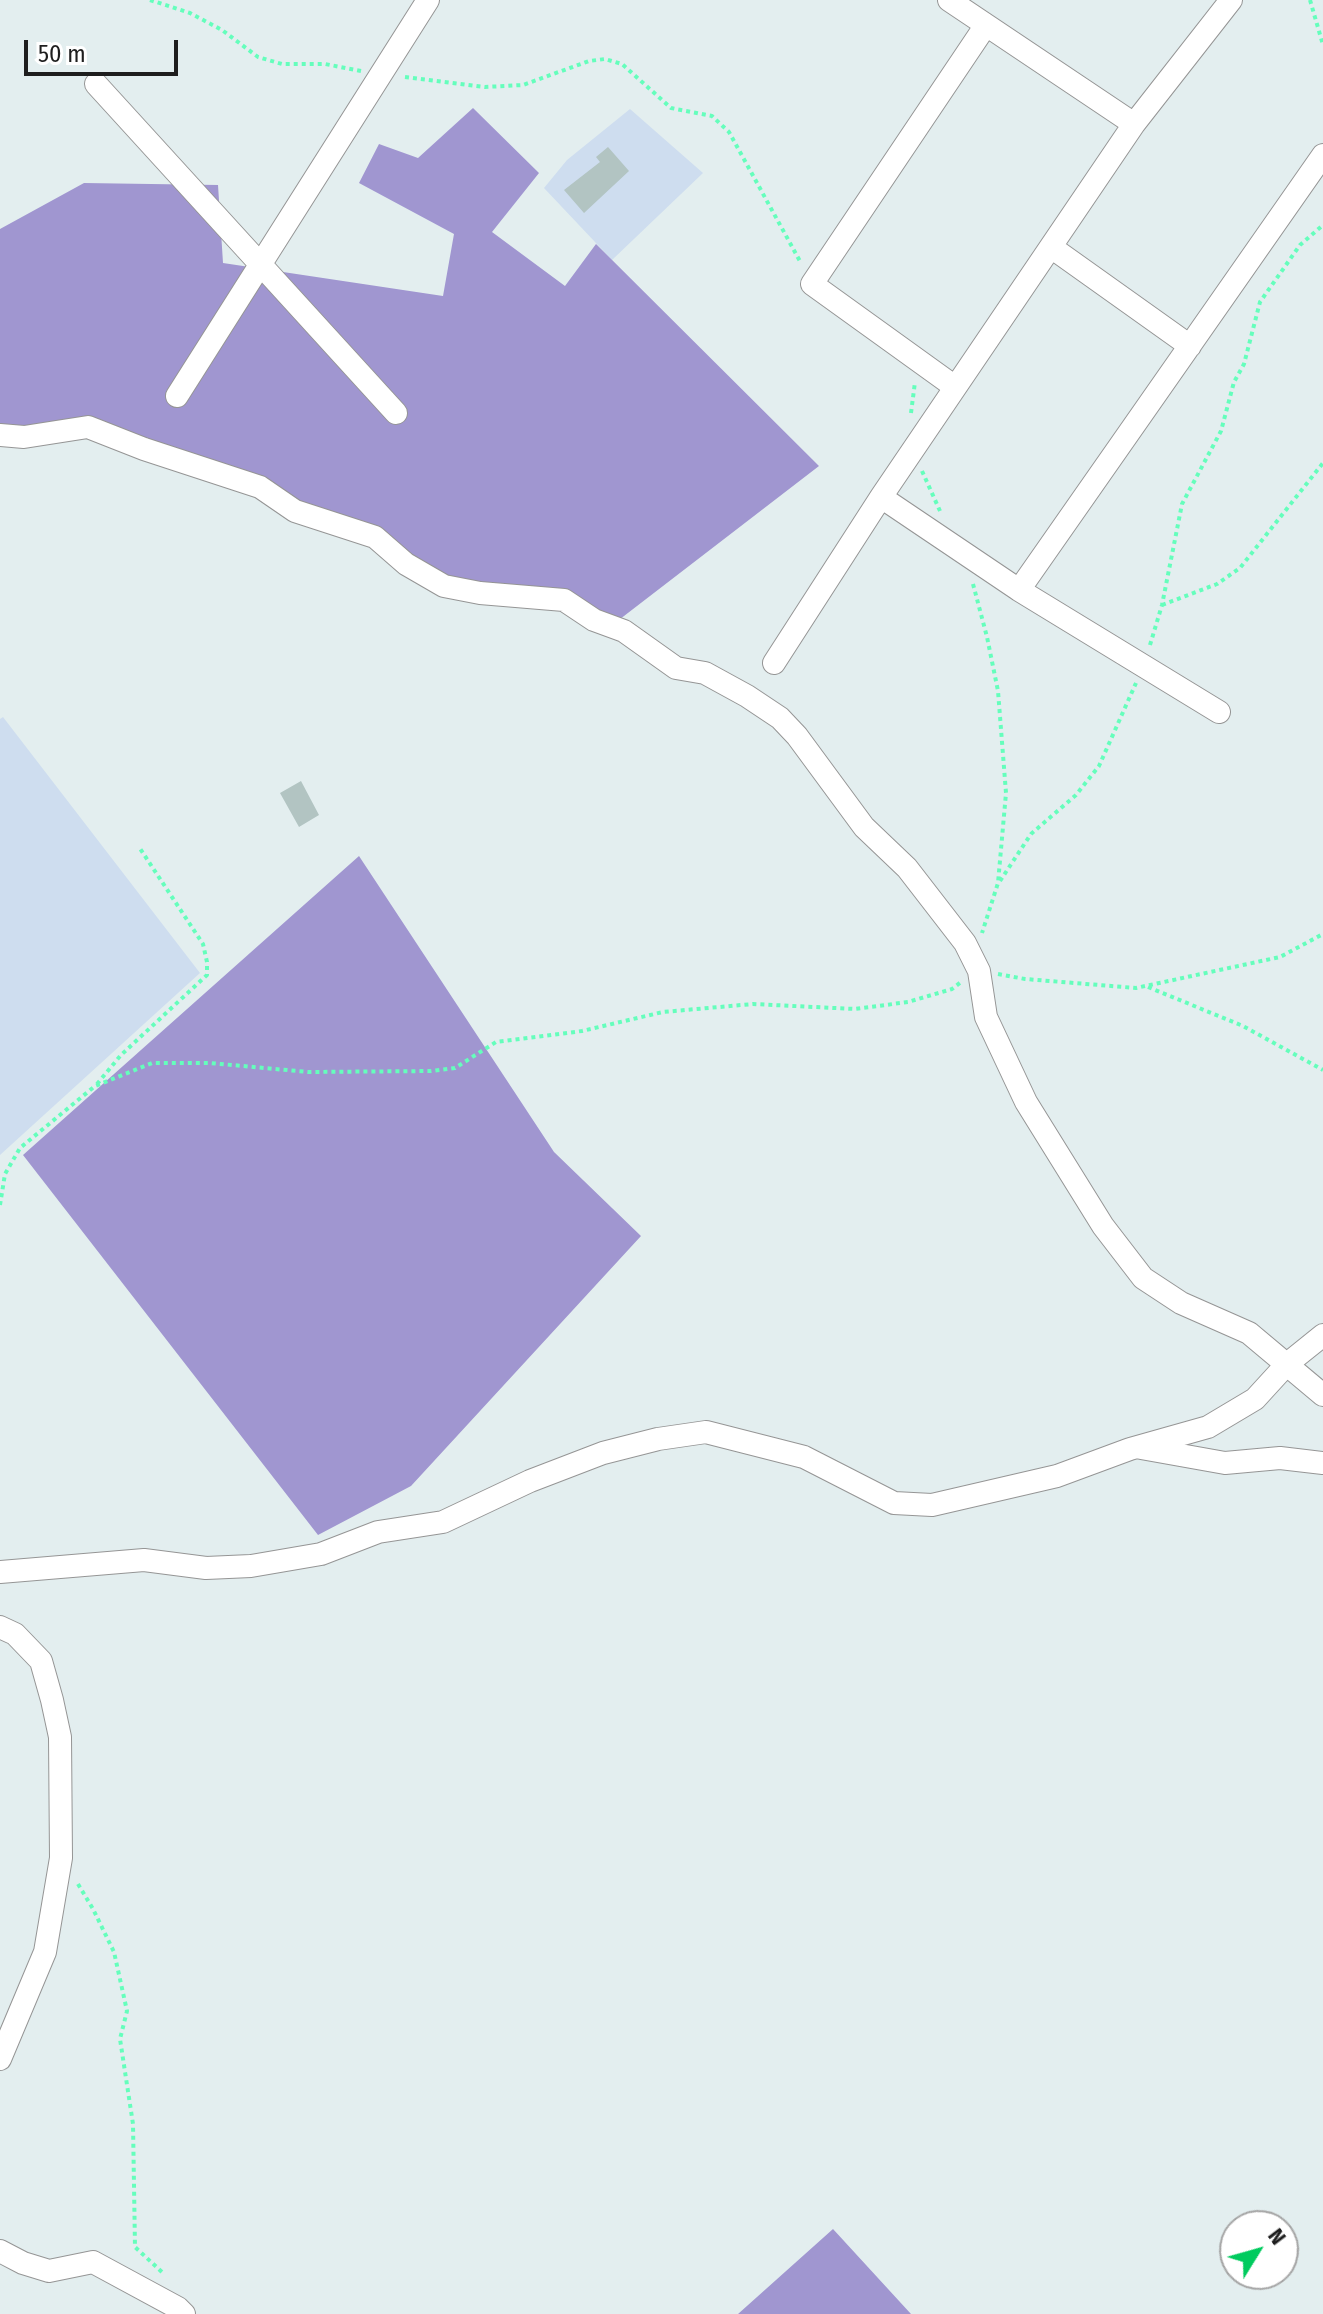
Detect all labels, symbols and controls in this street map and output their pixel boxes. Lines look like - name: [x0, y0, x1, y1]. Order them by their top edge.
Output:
- scale bar: [28, 24, 182, 74]
- text: 50 m: [38, 40, 86, 68]
- north arrow: [1219, 2210, 1299, 2290]
- text: N: [1262, 2223, 1292, 2250]

